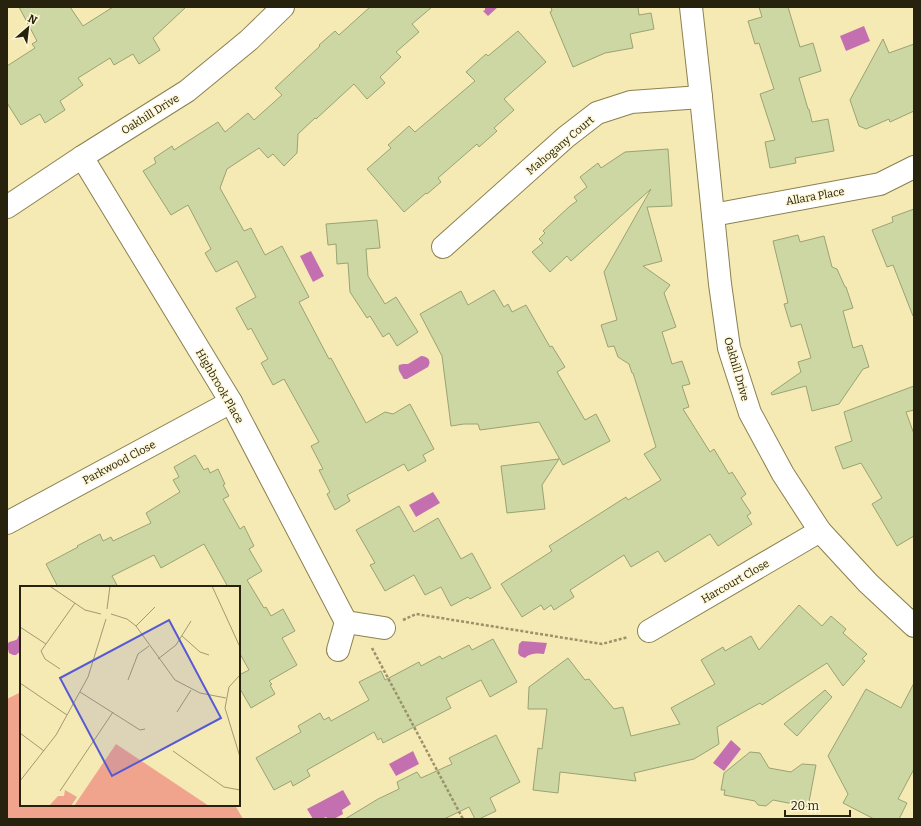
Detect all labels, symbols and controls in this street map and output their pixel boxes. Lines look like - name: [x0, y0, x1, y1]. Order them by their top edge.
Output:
- north arrow: [8, 8, 48, 48]
- text: N: [26, 12, 40, 28]
- street label: Oakhill Drive: [119, 91, 182, 137]
- street label: Mahogany Court: [524, 113, 597, 177]
- street label: Allara Place: [785, 185, 846, 208]
- street label: Oakhill Drive: [721, 336, 752, 403]
- street label: Highbrook Place: [193, 347, 246, 426]
- street label: Parkwood Close: [81, 438, 158, 487]
- street label: Harcourt Close: [699, 557, 772, 606]
- inset map: [20, 586, 240, 806]
- scale bar: [785, 792, 850, 818]
- text: 20 m: [791, 799, 820, 813]

